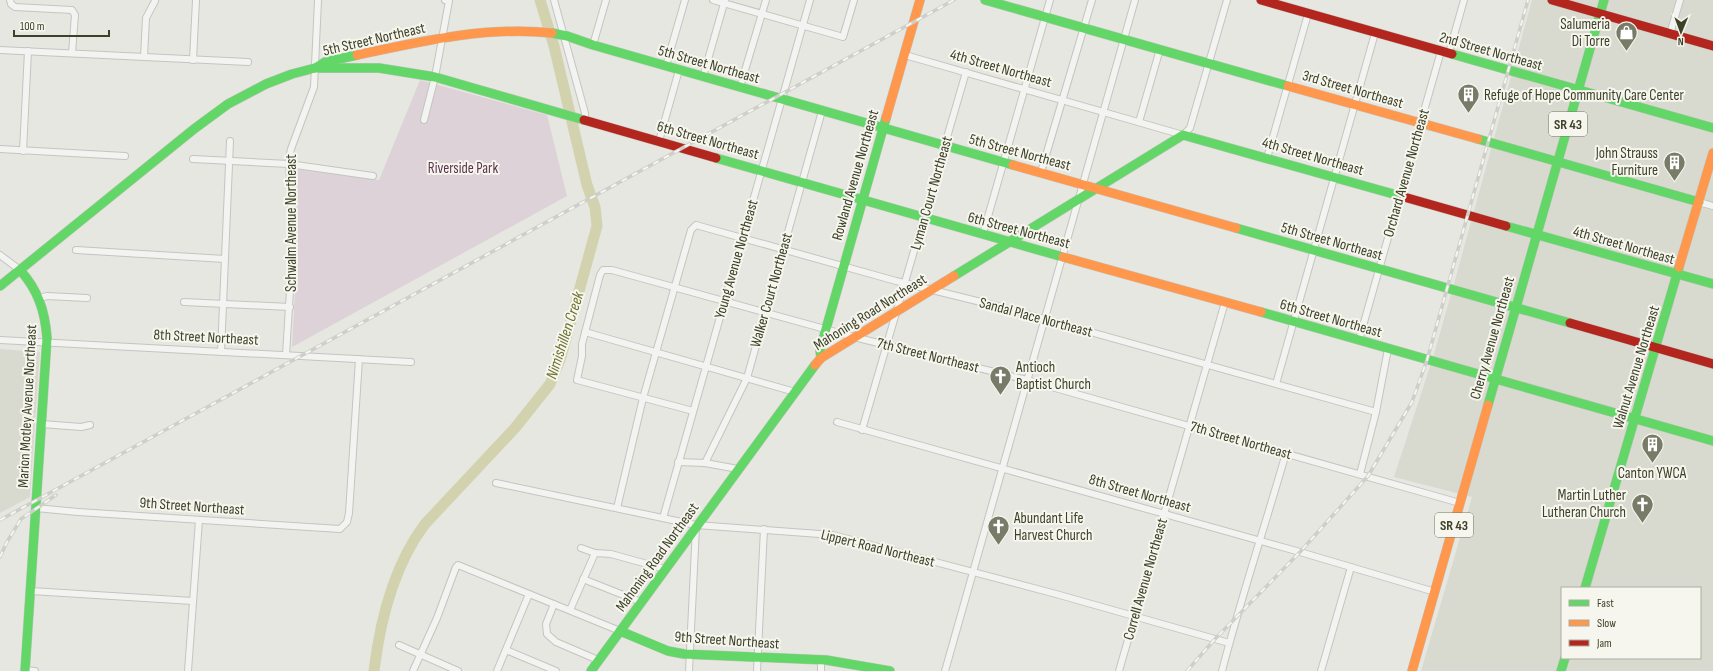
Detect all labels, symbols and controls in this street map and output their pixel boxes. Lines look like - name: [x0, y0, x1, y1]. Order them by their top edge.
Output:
- scale bar: [14, 12, 109, 38]
- north arrow: [1661, 12, 1701, 52]
- place label: Salumeria Di Torre: [1560, 15, 1610, 51]
- street label: 5th Street Northeast: [321, 18, 428, 61]
- text: 100 m: [20, 19, 45, 34]
- shop icon: Salumeria Di Torre: [1613, 20, 1639, 53]
- street label: 2nd Street Northeast: [1437, 28, 1545, 75]
- text: N: [1678, 35, 1684, 48]
- street label: 5th Street Northeast: [656, 41, 762, 88]
- street label: 4th Street Northeast: [948, 45, 1054, 92]
- street label: 3rd Street Northeast: [1300, 66, 1406, 113]
- building icon: Refuge of Hope Community Care Center: [1455, 82, 1481, 115]
- place label: Refuge of Hope Community Care Center: [1484, 86, 1684, 105]
- street label: Orchard Avenue Northeast: [1379, 106, 1434, 239]
- street label: Rowland Avenue Northeast: [828, 107, 883, 243]
- road number: SR 43: [1549, 112, 1587, 136]
- street label: 6th Street Northeast: [655, 117, 761, 164]
- street label: 5th Street Northeast: [967, 130, 1073, 175]
- street label: 4th Street Northeast: [1260, 133, 1366, 180]
- street label: Lyman Court Northeast: [906, 134, 957, 252]
- place label: John Strauss Furniture: [1595, 144, 1658, 180]
- building icon: John Strauss Furniture: [1661, 149, 1687, 182]
- street label: Schwalm Avenue Northeast: [282, 154, 301, 292]
- park label: Riverside Park: [428, 159, 498, 178]
- street label: Young Avenue Northeast: [710, 197, 763, 321]
- street label: 6th Street Northeast: [966, 208, 1073, 253]
- street label: 5th Street Northeast: [1279, 218, 1385, 265]
- street label: 4th Street Northeast: [1571, 222, 1677, 269]
- street label: Walker Court Northeast: [746, 230, 797, 350]
- street label: Mahoning Road Northeast: [810, 270, 931, 355]
- street label: Cherry Avenue Northeast: [1466, 274, 1519, 402]
- water label: Nimishillen Creek: [542, 288, 589, 382]
- street label: Sandal Place Northeast: [977, 293, 1095, 342]
- street label: 6th Street Northeast: [1278, 295, 1384, 342]
- street label: Walnut Avenue Northeast: [1609, 303, 1664, 431]
- street label: Marion Motley Avenue Northeast: [14, 323, 41, 488]
- street label: 8th Street Northeast: [153, 325, 259, 350]
- street label: 7th Street Northeast: [875, 334, 981, 377]
- place label: Antioch Baptist Church: [1015, 358, 1091, 394]
- church icon: Antioch Baptist Church: [987, 363, 1013, 396]
- street label: 7th Street Northeast: [1188, 417, 1294, 464]
- building icon: Canton YWCA: [1639, 431, 1665, 464]
- place label: Canton YWCA: [1618, 464, 1687, 483]
- street label: 8th Street Northeast: [1087, 470, 1193, 517]
- place label: Martin Luther Lutheran Church: [1542, 486, 1627, 522]
- church icon: Martin Luther Lutheran Church: [1629, 491, 1655, 524]
- street label: 9th Street Northeast: [139, 493, 246, 520]
- street label: Mahoning Road Northeast: [612, 499, 703, 615]
- place label: Abundant Life Harvest Church: [1013, 509, 1092, 545]
- road number: SR 43: [1435, 513, 1473, 537]
- church icon: Abundant Life Harvest Church: [986, 514, 1012, 547]
- street label: Correll Avenue Northeast: [1119, 516, 1172, 642]
- street label: Lippert Road Northeast: [819, 525, 937, 572]
- legend: [1561, 587, 1701, 659]
- text: Fast: [1597, 596, 1614, 611]
- text: Slow: [1597, 616, 1616, 631]
- street label: 9th Street Northeast: [674, 627, 781, 654]
- text: Jam: [1596, 636, 1612, 651]

